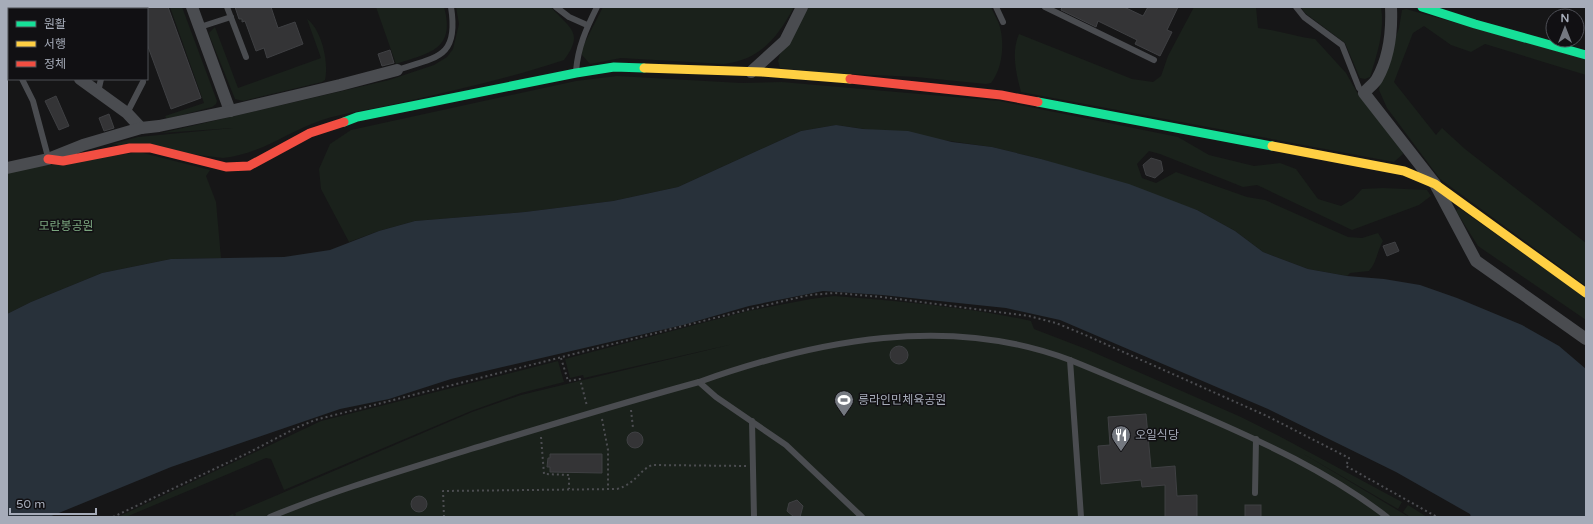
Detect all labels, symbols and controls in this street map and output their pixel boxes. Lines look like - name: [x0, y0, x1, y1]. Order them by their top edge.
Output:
- legend: [8, 8, 148, 80]
- north arrow: [1545, 8, 1585, 48]
- text: N: [1561, 12, 1569, 25]
- text: 원활: [44, 17, 66, 31]
- text: 서행: [44, 37, 66, 51]
- text: 정체: [44, 57, 66, 71]
- park label: 모란봉공원: [38, 219, 94, 233]
- sports icon: 릉라인민체육공원: [833, 389, 855, 417]
- place label: 릉라인민체육공원: [858, 393, 946, 407]
- restaurant icon: 오일식당: [1110, 424, 1132, 452]
- place label: 오일식당: [1135, 428, 1179, 442]
- scale bar: [10, 490, 96, 516]
- text: 50 m: [16, 497, 45, 511]

